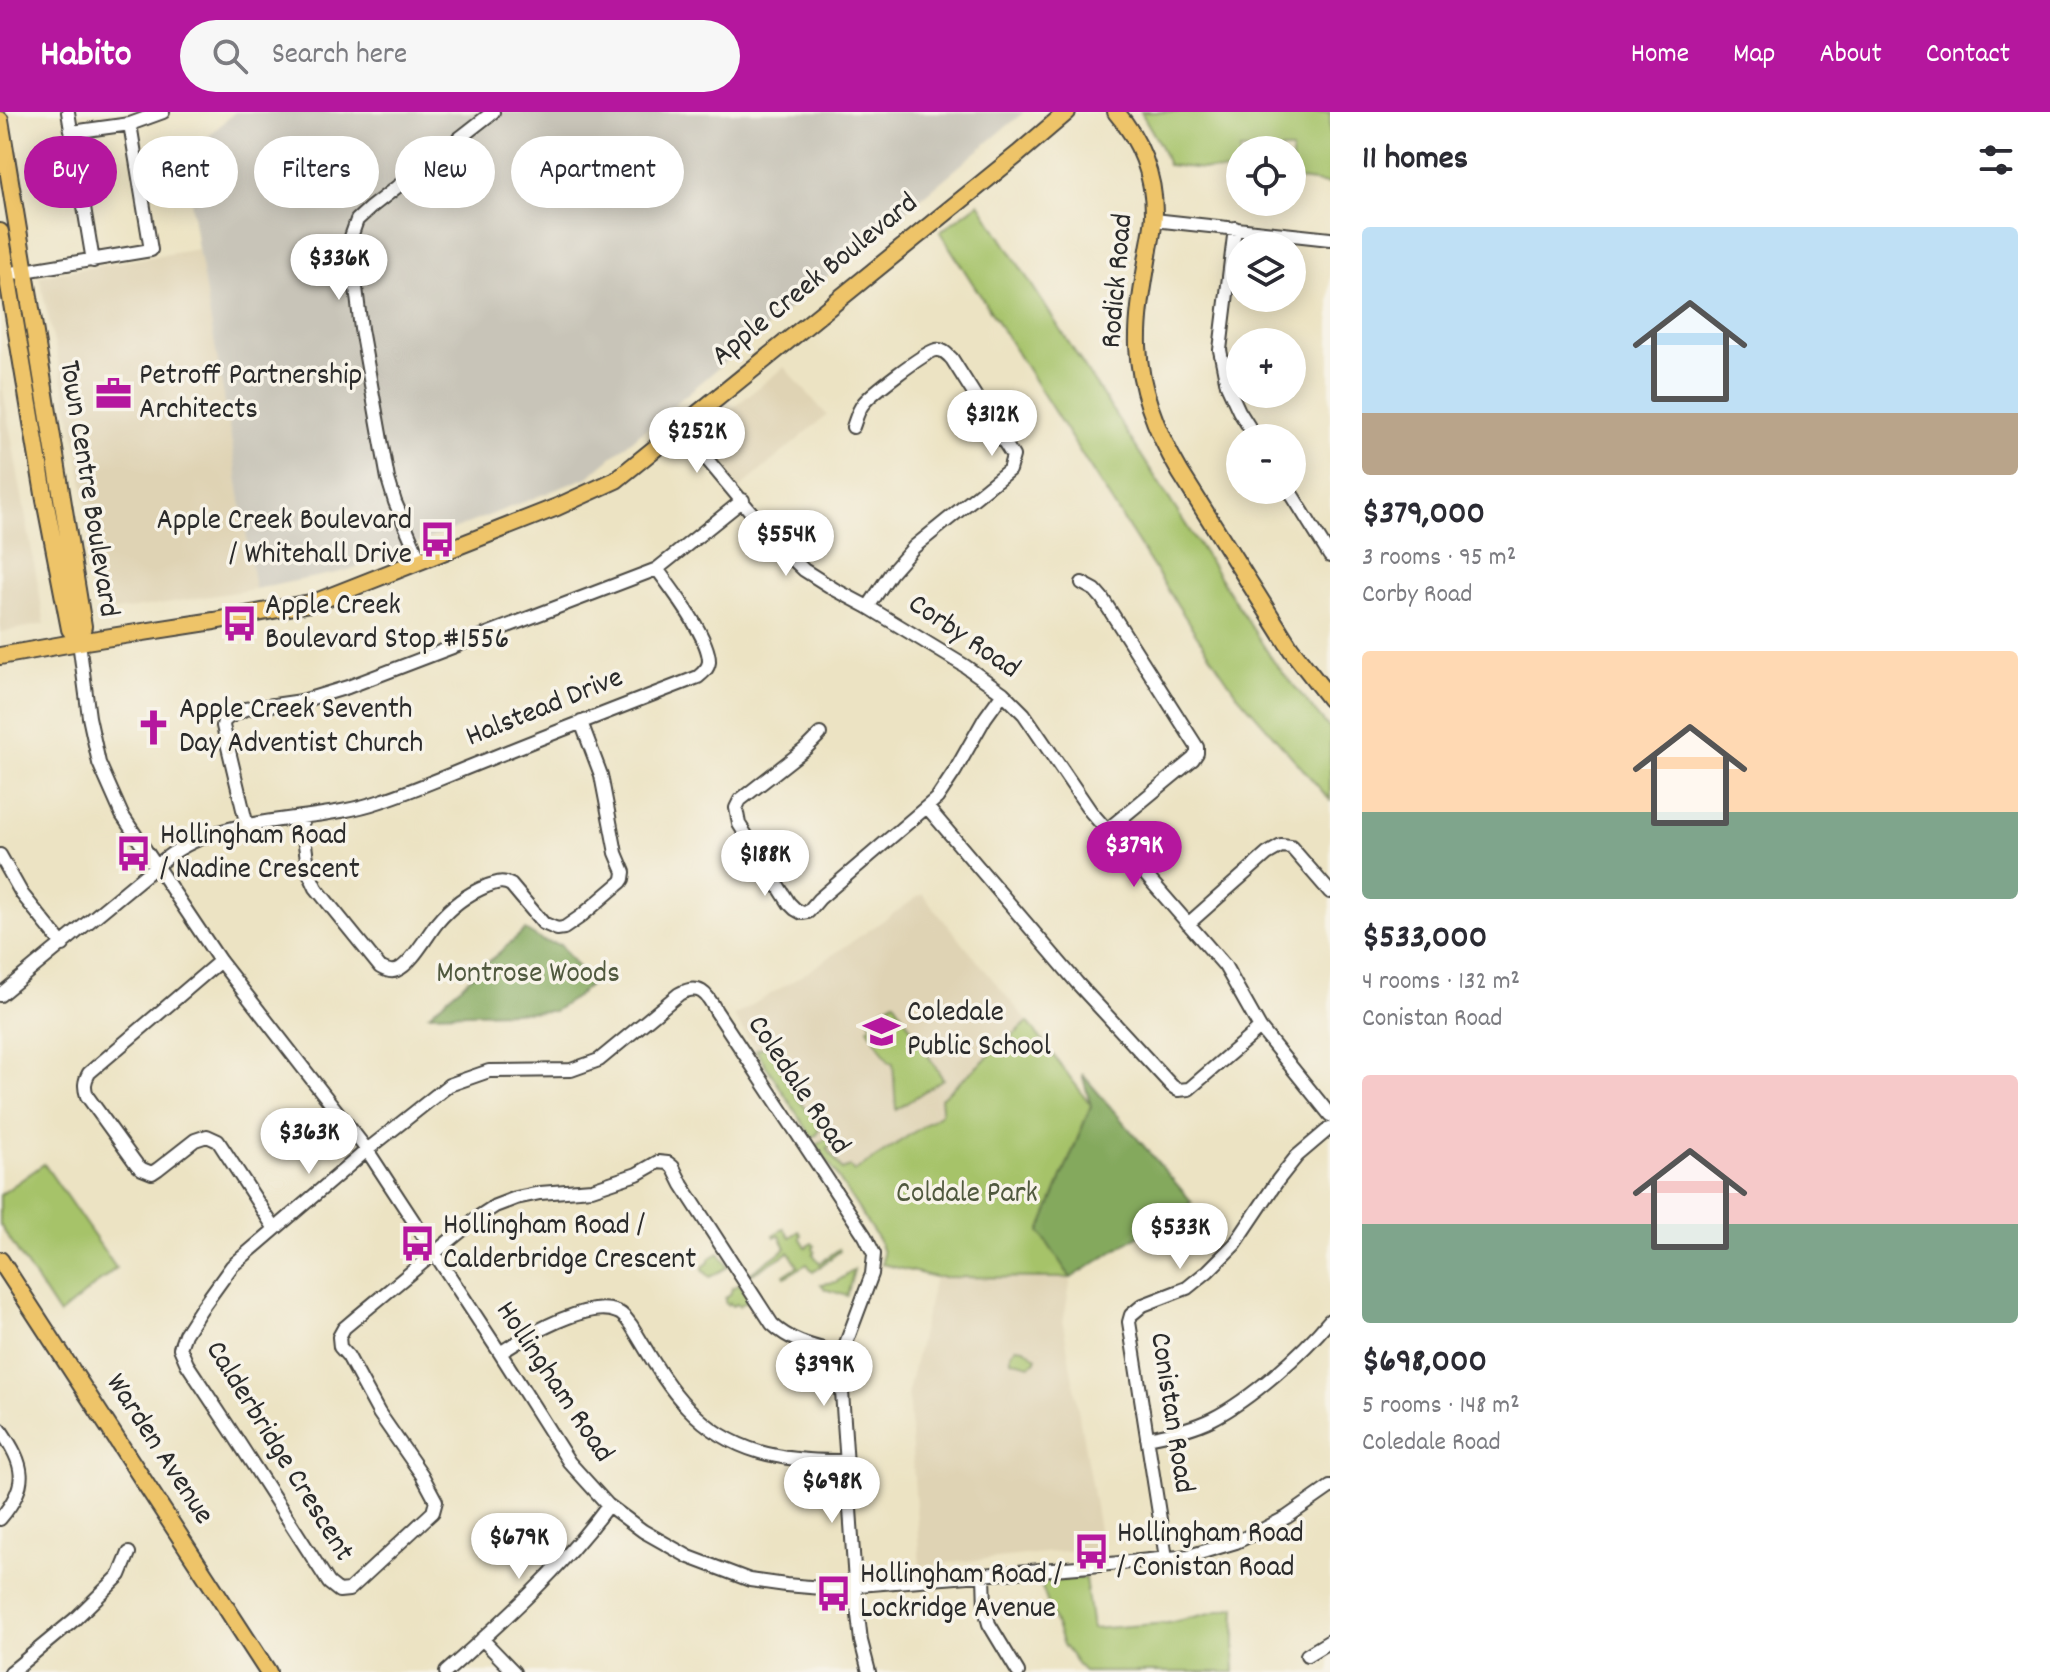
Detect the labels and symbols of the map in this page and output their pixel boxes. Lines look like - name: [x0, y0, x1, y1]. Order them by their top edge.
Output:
- street label: Apple Creek Boulevard: [703, 184, 929, 378]
- street label: Rodick Road: [1092, 212, 1146, 350]
- pin: $336K: [283, 234, 395, 302]
- place label: Petroff Partnership Architects: [139, 356, 362, 433]
- street label: Town Centre Boulevard: [45, 357, 129, 621]
- office icon: Petroff Partnership Architects: [94, 375, 132, 413]
- pin: $312K: [936, 390, 1048, 458]
- pin: $252K: [641, 407, 753, 475]
- place label: Apple Creek Boulevard / Whitehall Drive: [157, 501, 412, 578]
- pin: $554K: [730, 510, 842, 578]
- bus stop icon: Apple Creek Boulevard / Whitehall Drive: [419, 520, 457, 558]
- street label: Corby Road: [898, 585, 1028, 691]
- place label: Apple Creek Boulevard Stop #1556: [265, 586, 509, 663]
- bus stop icon: Apple Creek Boulevard Stop #1556: [220, 605, 258, 643]
- street label: Halstead Drive: [460, 658, 630, 760]
- place label: Apple Creek Seventh Day Adventist Church: [179, 690, 423, 767]
- church icon: Apple Creek Seventh Day Adventist Church: [134, 709, 172, 747]
- place label: Hollingham Road / Nadine Crescent: [160, 816, 360, 893]
- pin: $379K: [1078, 821, 1190, 889]
- pin: $188K: [709, 830, 821, 898]
- bus stop icon: Hollingham Road / Nadine Crescent: [115, 835, 153, 873]
- park label: Montrose Woods: [436, 954, 620, 997]
- place label: Coledale Public School: [907, 993, 1051, 1070]
- street label: Coledale Road: [734, 1008, 860, 1164]
- school or university icon: Coledale Public School: [862, 1012, 900, 1050]
- pin: $363K: [253, 1108, 365, 1176]
- park label: Coldale Park: [896, 1174, 1038, 1217]
- pin: $533K: [1124, 1203, 1236, 1271]
- place label: Hollingham Road / Calderbridge Crescent: [443, 1206, 696, 1283]
- bus stop icon: Hollingham Road / Calderbridge Crescent: [398, 1225, 436, 1263]
- street label: Hollingham Road: [483, 1294, 623, 1472]
- street label: Conistan Road: [1136, 1330, 1204, 1496]
- street label: Calderbridge Crescent: [193, 1333, 363, 1571]
- pin: $399K: [768, 1340, 880, 1408]
- street label: Warden Avenue: [93, 1366, 223, 1534]
- pin: $698K: [776, 1457, 888, 1525]
- pin: $679K: [463, 1513, 575, 1581]
- place label: Hollingham Road / Conistan Road: [1117, 1514, 1304, 1591]
- bus stop icon: Hollingham Road / Conistan Road: [1072, 1533, 1110, 1571]
- place label: Hollingham Road / Lockridge Avenue: [860, 1555, 1062, 1632]
- bus stop icon: Hollingham Road / Lockridge Avenue: [815, 1574, 853, 1612]

